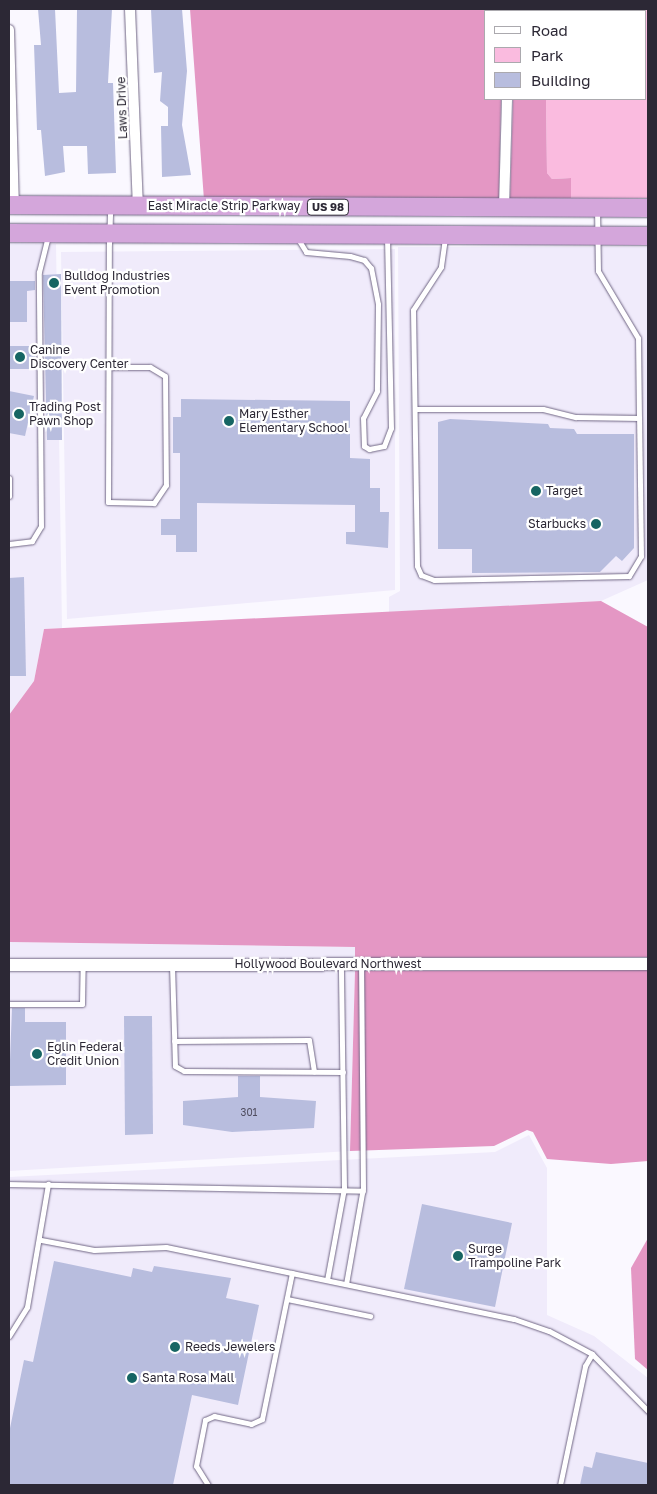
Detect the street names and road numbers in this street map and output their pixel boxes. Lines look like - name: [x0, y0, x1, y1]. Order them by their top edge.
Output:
- street label: Laws Drive: [114, 77, 130, 139]
- road number: US 98: [307, 198, 349, 216]
- street label: East Miracle Strip Parkway: [148, 199, 300, 213]
- street label: Hollywood Boulevard Northwest: [234, 957, 422, 971]

